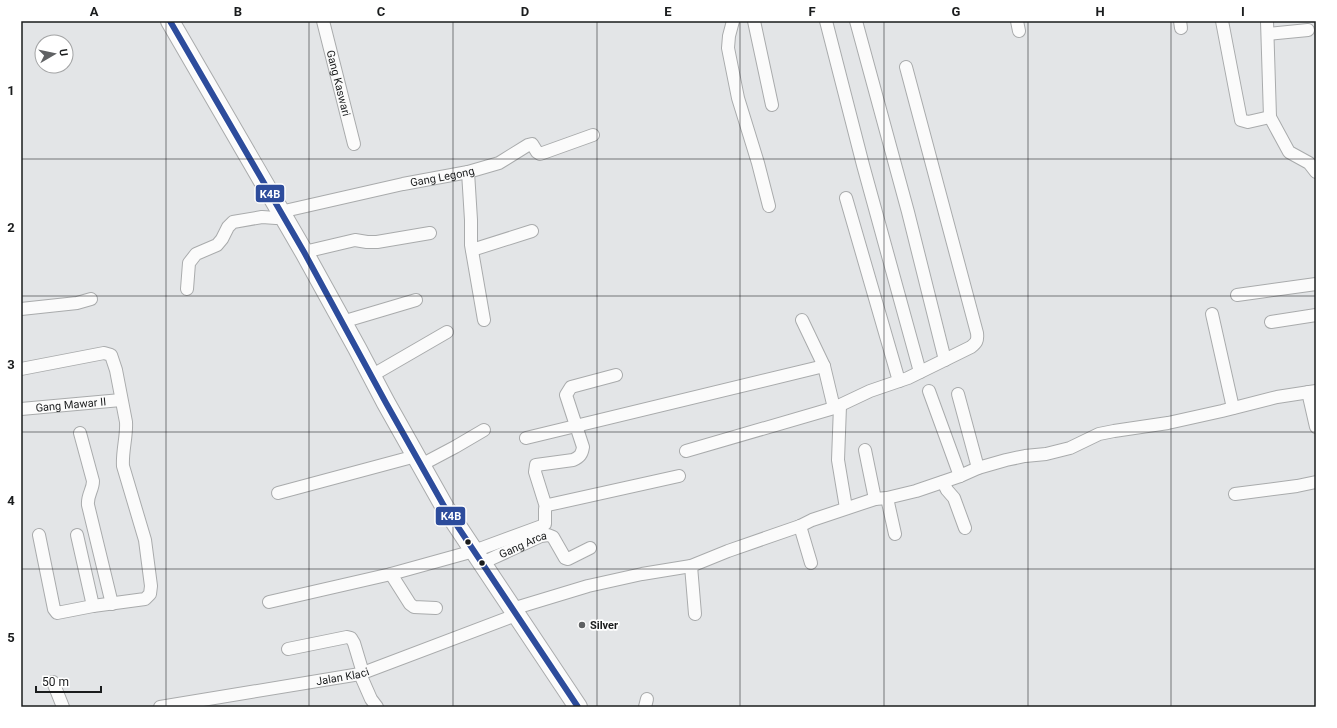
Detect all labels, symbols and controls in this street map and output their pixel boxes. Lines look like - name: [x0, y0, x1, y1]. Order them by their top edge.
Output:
- text: A: [90, 4, 99, 19]
- text: B: [234, 4, 242, 19]
- text: C: [377, 4, 386, 19]
- text: D: [521, 4, 529, 19]
- text: E: [664, 4, 672, 19]
- text: F: [808, 4, 816, 19]
- text: G: [952, 4, 961, 19]
- text: H: [1095, 4, 1105, 19]
- text: I: [1241, 4, 1245, 19]
- north arrow: [34, 34, 74, 74]
- text: U: [56, 48, 70, 57]
- street label: Gang Kaswari: [324, 49, 353, 118]
- text: 1: [7, 83, 15, 98]
- street label: Gang Legong: [409, 164, 476, 190]
- line badge: K4B: [255, 184, 285, 203]
- text: K4B: [260, 188, 280, 201]
- text: 2: [7, 220, 15, 235]
- text: 3: [7, 357, 15, 372]
- street label: Gang Mawar II: [35, 395, 107, 415]
- text: 4: [7, 493, 15, 508]
- line badge: K4B: [435, 506, 466, 526]
- text: K4B: [441, 510, 461, 523]
- street label: Gang Arca: [497, 529, 548, 561]
- unlabelled marker: [463, 537, 473, 547]
- unlabelled marker: [477, 558, 487, 568]
- place label: Silver: [590, 619, 618, 632]
- marker: Silver: [577, 620, 587, 630]
- text: 5: [7, 630, 15, 645]
- street label: Jalan Klaci: [315, 665, 371, 688]
- scale bar: [36, 668, 101, 694]
- text: 50 m: [42, 675, 69, 689]

